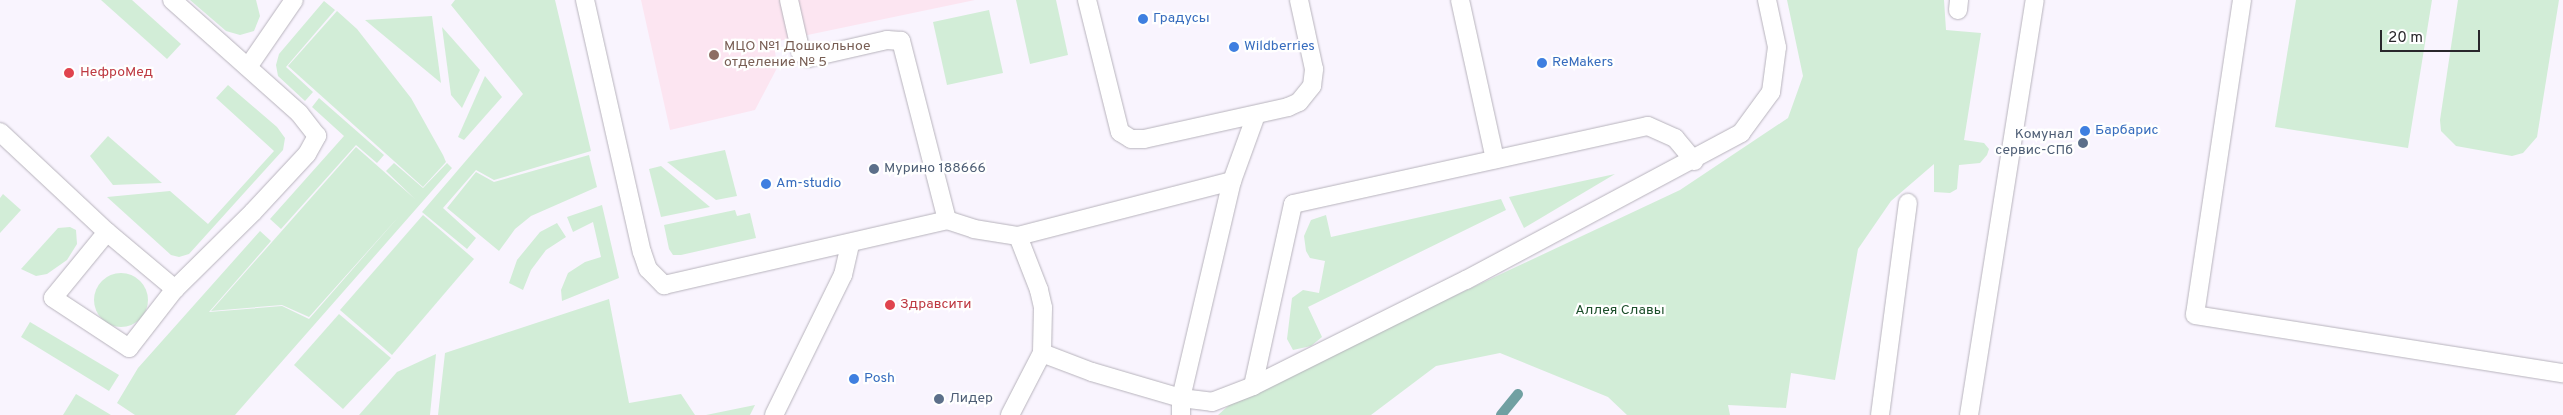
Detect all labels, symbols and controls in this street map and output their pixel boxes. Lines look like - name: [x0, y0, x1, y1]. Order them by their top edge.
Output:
- place label: Градусы: [1153, 11, 1210, 27]
- marker: Градусы: [1137, 13, 1149, 25]
- scale bar: [2383, 20, 2483, 52]
- text: 20 m: [2388, 29, 2423, 48]
- place label: МЦО №1 Дошкольное отделение № 5: [724, 39, 870, 72]
- place label: Wildberries: [1244, 39, 1315, 55]
- marker: Wildberries: [1228, 41, 1240, 53]
- marker: МЦО №1 Дошкольное отделение № 5: [708, 49, 720, 61]
- place label: ReMakers: [1552, 55, 1613, 71]
- marker: ReMakers: [1536, 57, 1548, 69]
- place label: НефроМед: [80, 65, 153, 81]
- marker: НефроМед: [62, 66, 76, 80]
- place label: Барбарис: [2095, 123, 2158, 139]
- marker: Барбарис: [2079, 125, 2091, 137]
- place label: Комунал сервис-СПб: [1995, 127, 2073, 160]
- marker: Комунал сервис-СПб: [2077, 137, 2089, 149]
- place label: Мурино 188666: [884, 161, 986, 177]
- marker: Мурино 188666: [868, 163, 880, 175]
- place label: Am-studio: [776, 176, 841, 192]
- marker: Am-studio: [760, 178, 772, 190]
- place label: Здравсити: [900, 297, 972, 313]
- marker: Здравсити: [884, 299, 896, 311]
- park label: Аллея Славы: [1575, 303, 1665, 319]
- place label: Posh: [864, 371, 895, 387]
- marker: Posh: [848, 373, 860, 385]
- place label: Лидер: [949, 391, 993, 407]
- marker: Лидер: [933, 393, 945, 405]

